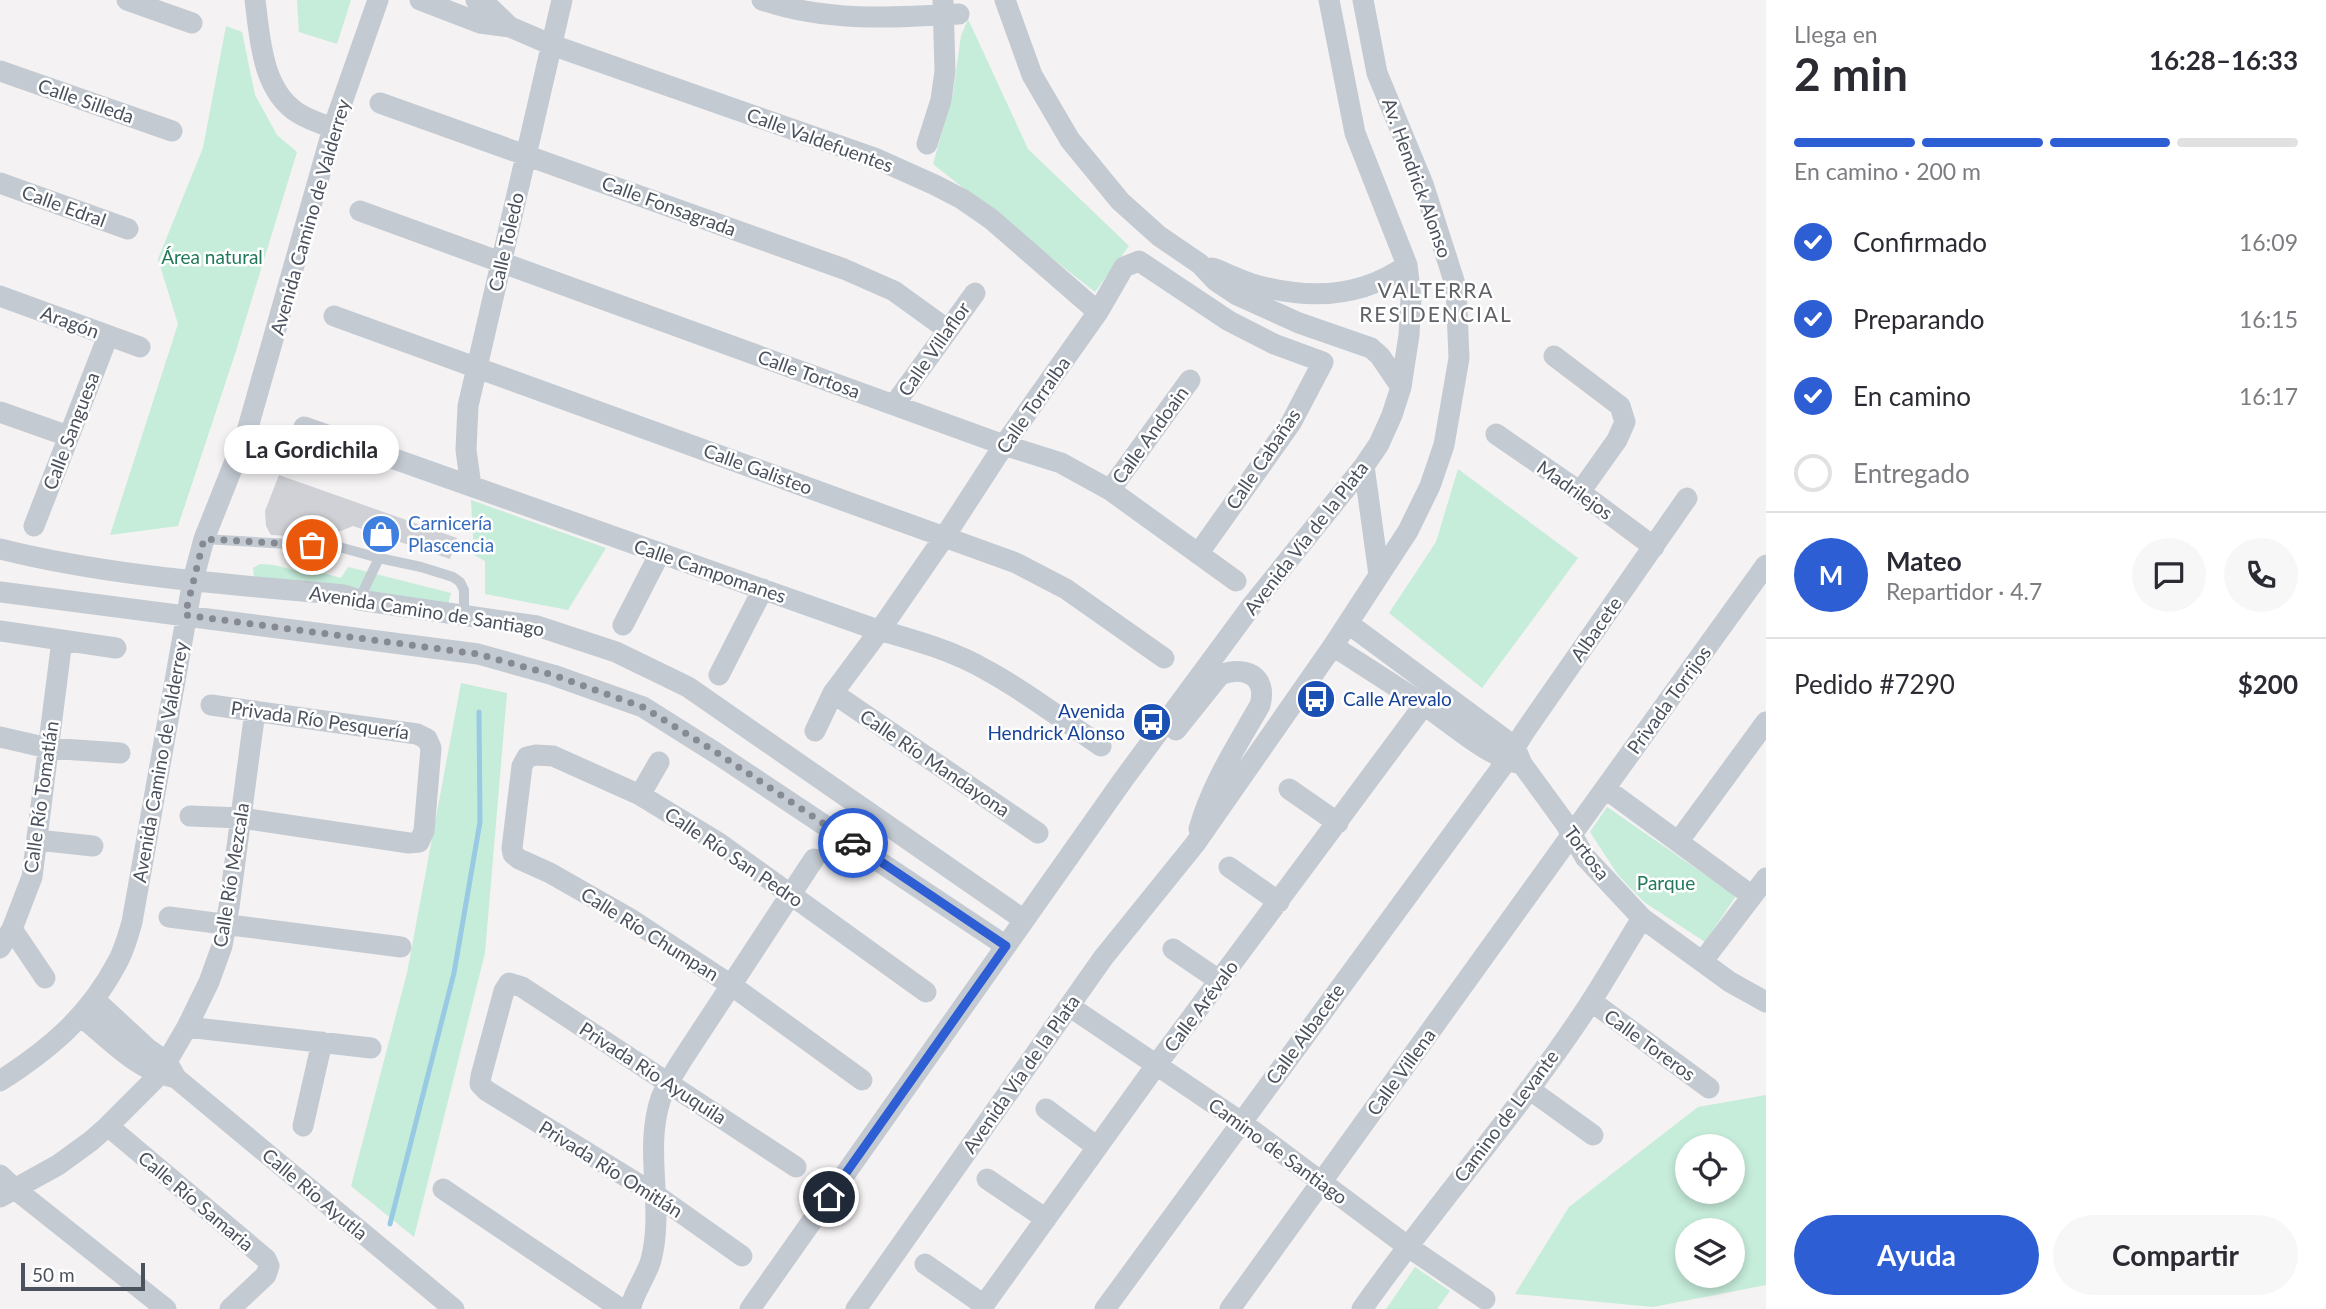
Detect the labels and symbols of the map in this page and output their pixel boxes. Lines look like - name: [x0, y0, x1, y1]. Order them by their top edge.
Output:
- street label: Calle Silleda: [35, 73, 137, 128]
- street label: Av. Hendrick Alonso: [1378, 95, 1457, 261]
- street label: Avenida Camino de Valderrey: [265, 96, 354, 337]
- street label: Calle Valdefuentes: [744, 102, 896, 177]
- street label: Calle Fonsagrada: [599, 171, 739, 240]
- street label: Calle Edral: [19, 180, 109, 231]
- street label: Calle Toledo: [483, 190, 528, 294]
- park label: Área natural: [161, 245, 263, 268]
- district label: VALTERRA RESIDENCIAL: [1359, 277, 1513, 326]
- street label: Calle Villaflor: [893, 297, 975, 400]
- street label: Aragón: [38, 300, 102, 343]
- street label: Calle Tortosa: [755, 344, 863, 403]
- street label: Calle Torralba: [991, 352, 1074, 458]
- street label: Calle Sanguesa: [38, 369, 104, 493]
- street label: Calle Andoain: [1107, 382, 1193, 488]
- street label: Calle Cabañas: [1220, 404, 1305, 513]
- callout: La Gordichila: [224, 426, 400, 475]
- street label: Calle Galisteo: [701, 438, 816, 499]
- street label: Madrilejos: [1533, 455, 1618, 524]
- street label: Avenida Vía de la Plata: [1239, 456, 1373, 619]
- place label: Carnicería Plascencia: [408, 511, 494, 556]
- shop icon: Carnicería Plascencia: [360, 513, 402, 555]
- pin: [282, 515, 342, 575]
- street label: Calle Campomanes: [631, 534, 789, 607]
- street label: Avenida Camino de Santiago: [308, 581, 546, 640]
- street label: Albacete: [1565, 592, 1626, 665]
- street label: Avenida Camino de Valderrey: [127, 639, 192, 884]
- street label: Privada Torrijos: [1622, 641, 1715, 758]
- bus stop icon: Calle Arevalo: [1295, 678, 1337, 720]
- place label: Calle Arevalo: [1343, 687, 1452, 710]
- street label: Privada Río Pesquería: [229, 696, 411, 743]
- place label: Avenida Hendrick Alonso: [987, 699, 1125, 744]
- bus stop icon: Avenida Hendrick Alonso: [1131, 701, 1173, 743]
- street label: Calle Río Mandayona: [856, 704, 1014, 821]
- street label: Calle Río Tomatlán: [18, 719, 63, 874]
- street label: Calle Río Mezcala: [208, 801, 253, 949]
- street label: Calle Río San Pedro: [661, 802, 808, 911]
- courier: [818, 808, 888, 878]
- street label: Tortosa: [1560, 821, 1615, 884]
- park label: Parque: [1637, 871, 1695, 894]
- street label: Calle Río Chumpan: [577, 882, 723, 985]
- street label: Calle Arévalo: [1159, 955, 1243, 1056]
- street label: Calle Albacete: [1260, 979, 1349, 1088]
- street label: Avenida Vía de la Plata: [957, 990, 1084, 1157]
- street label: Calle Toreros: [1600, 1004, 1700, 1085]
- street label: Privada Río Ayuquila: [576, 1017, 731, 1129]
- street label: Calle Villena: [1361, 1024, 1440, 1120]
- street label: Camino de Levante: [1448, 1045, 1563, 1186]
- street label: Camino de Santiago: [1204, 1093, 1352, 1209]
- street label: Privada Río Omitlán: [535, 1115, 687, 1222]
- street label: Calle Río Ayutla: [258, 1143, 373, 1244]
- street label: Calle Río Samaria: [134, 1146, 259, 1256]
- pin: [799, 1167, 859, 1227]
- scale bar: [21, 1260, 145, 1292]

